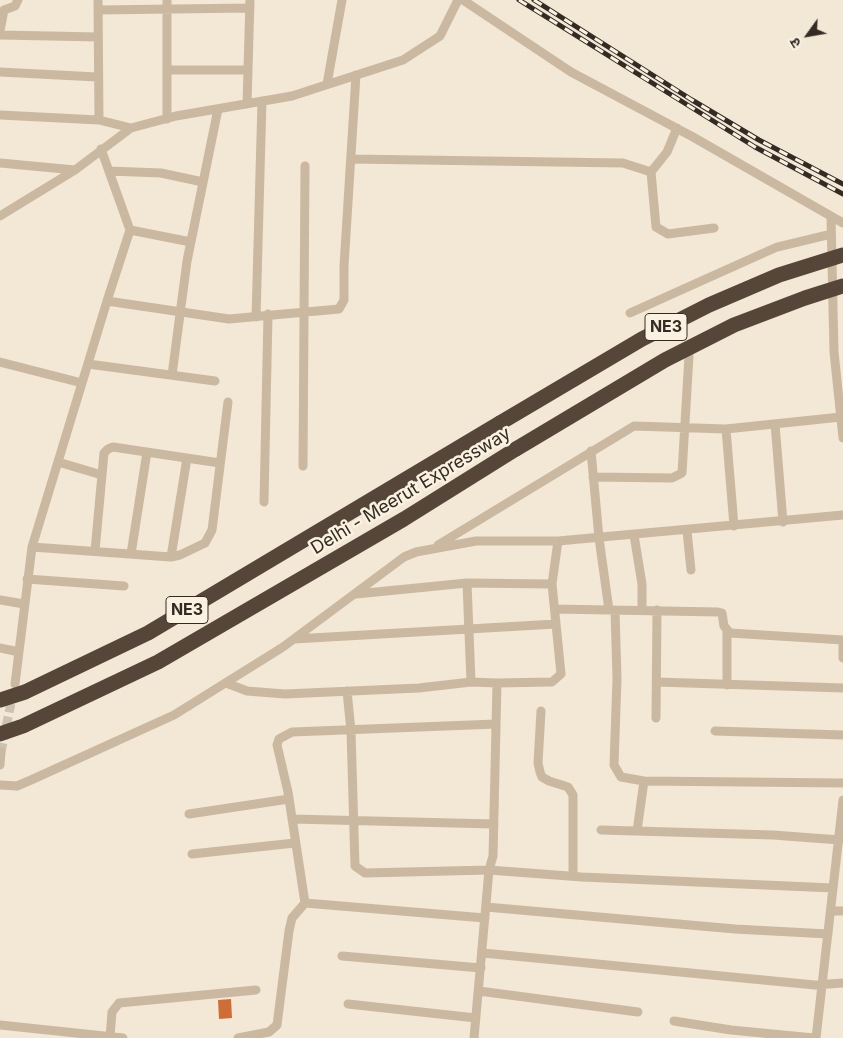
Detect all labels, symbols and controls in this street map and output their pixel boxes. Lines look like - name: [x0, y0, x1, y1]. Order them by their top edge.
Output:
- north arrow: [783, 10, 833, 60]
- text: उ: [785, 35, 804, 51]
- road number: NE3: [645, 314, 687, 341]
- street label: Delhi - Meerut Expressway: [307, 423, 515, 559]
- road number: NE3: [166, 596, 208, 624]

